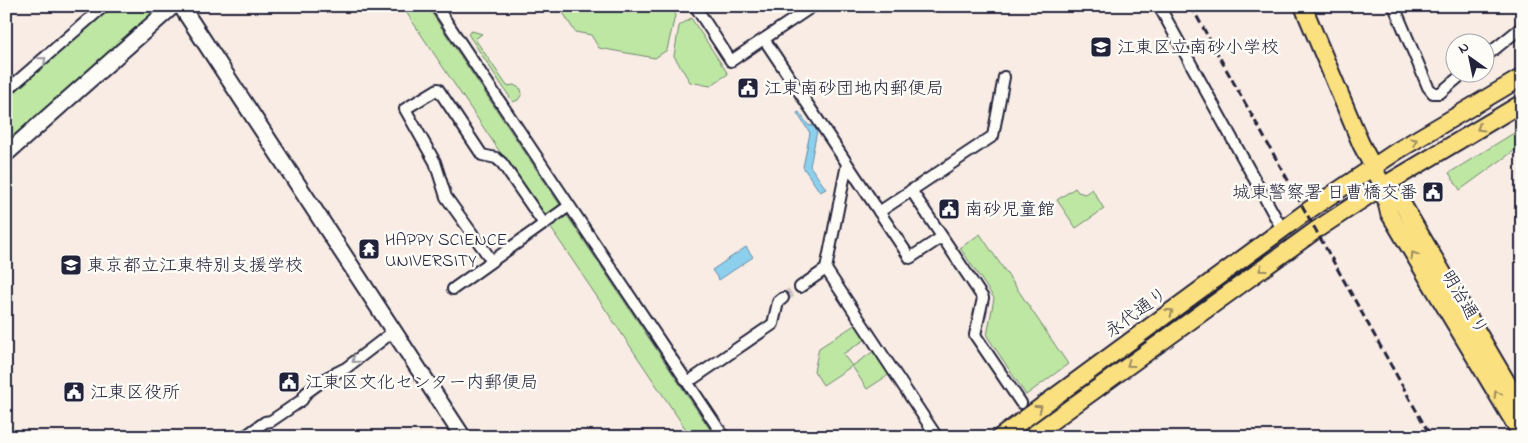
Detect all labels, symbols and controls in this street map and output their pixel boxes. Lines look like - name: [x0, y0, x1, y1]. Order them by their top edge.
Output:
- north arrow: [1446, 32, 1496, 82]
- school or university icon: 江東区立南砂小学校: [1089, 35, 1113, 59]
- place label: 江東区立南砂小学校: [1117, 36, 1279, 62]
- text: N: [1454, 37, 1473, 60]
- one-way arrow: [38, 56, 47, 65]
- public building icon: 江東南砂団地内郵便局: [736, 76, 760, 100]
- place label: 江東南砂団地内郵便局: [764, 77, 944, 103]
- one-way arrow: [1476, 122, 1485, 132]
- one-way arrow: [1409, 138, 1418, 148]
- public building icon: 城東警察署 日曹橋交番: [1421, 180, 1445, 204]
- place label: 城東警察署 日曹橋交番: [1233, 181, 1417, 207]
- public building icon: 南砂児童館: [937, 197, 961, 221]
- place label: 南砂児童館: [965, 198, 1055, 224]
- place label: HAPPY SCIENCE UNIVERSITY: [385, 228, 508, 275]
- temple icon: HAPPY SCIENCE UNIVERSITY: [357, 237, 381, 261]
- one-way arrow: [1410, 251, 1420, 260]
- school or university icon: 東京都立江東特別支援学校: [59, 253, 83, 277]
- place label: 東京都立江東特別支援学校: [87, 254, 303, 280]
- one-way arrow: [1258, 263, 1268, 272]
- street label: 明治通り: [1434, 265, 1493, 341]
- street label: 永代通り: [1100, 282, 1174, 345]
- one-way arrow: [1164, 309, 1173, 317]
- one-way arrow: [352, 355, 361, 364]
- one-way arrow: [1126, 358, 1136, 367]
- public building icon: 江東区文化センター内郵便局: [277, 370, 301, 394]
- place label: 江東区文化センター内郵便局: [305, 371, 538, 397]
- public building icon: 江東区役所: [62, 380, 86, 404]
- place label: 江東区役所: [90, 381, 180, 407]
- one-way arrow: [1493, 391, 1503, 400]
- one-way arrow: [1033, 405, 1043, 414]

